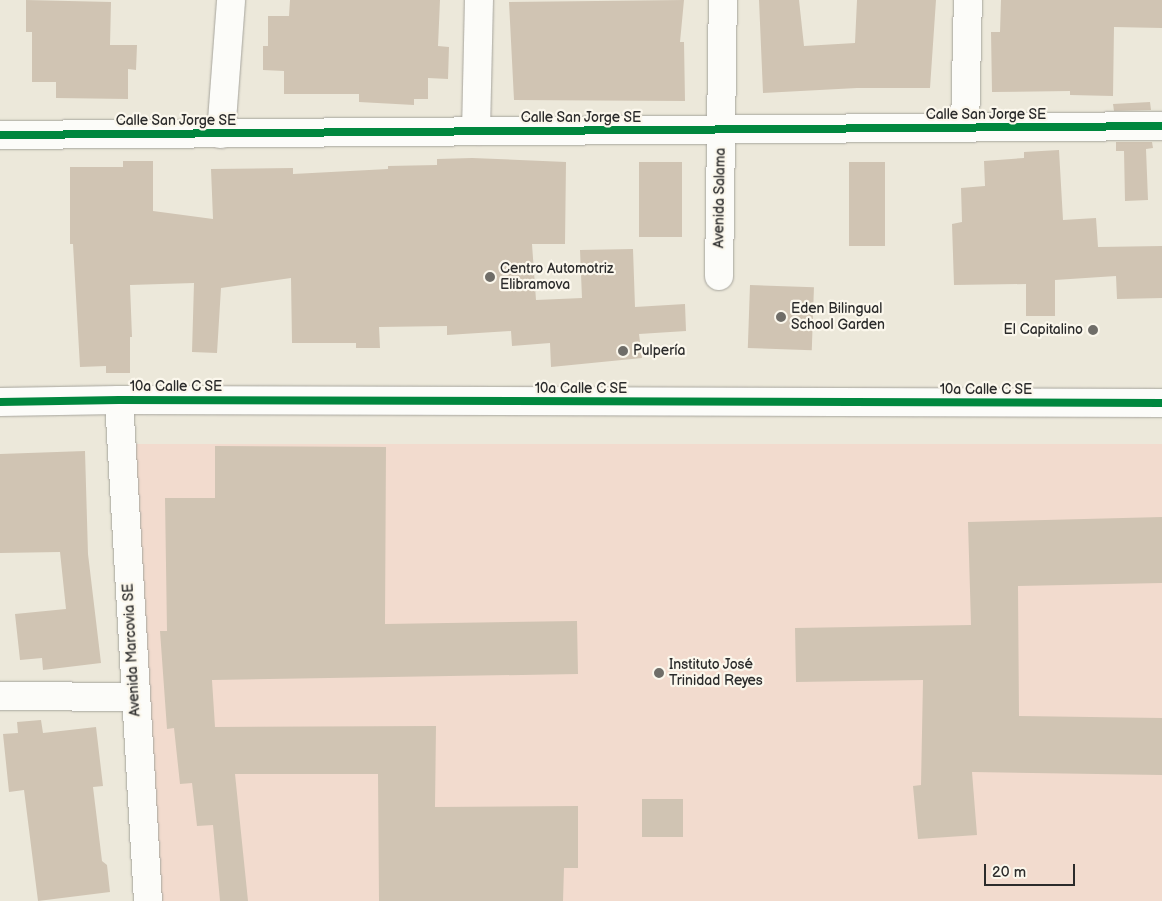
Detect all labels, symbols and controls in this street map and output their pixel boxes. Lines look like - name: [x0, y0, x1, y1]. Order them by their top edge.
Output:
- street label: Calle San Jorge SE: [925, 107, 1047, 123]
- street label: Calle San Jorge SE: [520, 110, 642, 126]
- street label: Calle San Jorge SE: [115, 113, 237, 129]
- street label: Avenida Salama: [711, 147, 729, 249]
- place label: Centro Automotriz Elibramova: [500, 261, 614, 294]
- marker: Centro Automotriz Elibramova: [484, 271, 496, 283]
- place label: Eden Bilingual School Garden: [791, 301, 885, 334]
- marker: Eden Bilingual School Garden: [775, 311, 787, 323]
- place label: El Capitalino: [1004, 322, 1083, 338]
- marker: El Capitalino: [1087, 324, 1099, 336]
- place label: Pulpería: [633, 343, 685, 359]
- marker: Pulpería: [617, 345, 629, 357]
- street label: 10a Calle C SE: [130, 379, 222, 395]
- street label: 10a Calle C SE: [535, 381, 627, 397]
- street label: 10a Calle C SE: [940, 382, 1032, 398]
- street label: Avenida Marcovia SE: [120, 583, 144, 717]
- place label: Instituto José Trinidad Reyes: [669, 657, 763, 690]
- marker: Instituto José Trinidad Reyes: [653, 667, 665, 679]
- scale bar: [987, 854, 1078, 886]
- text: 20 m: [992, 863, 1026, 882]

